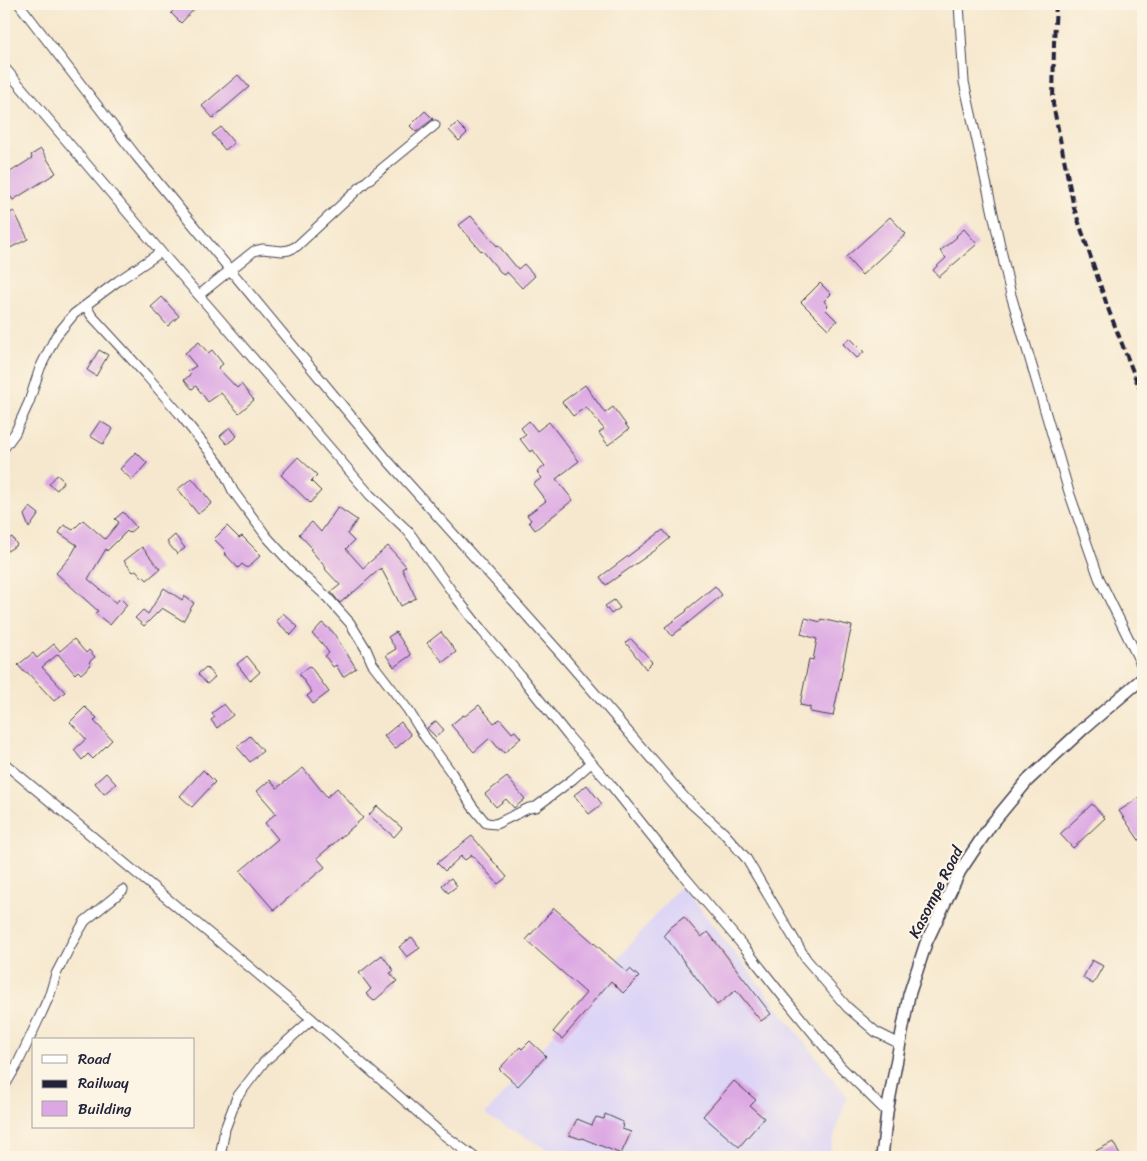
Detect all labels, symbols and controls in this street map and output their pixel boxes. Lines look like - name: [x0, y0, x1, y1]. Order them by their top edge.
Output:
- street label: Kasompe Road: [900, 840, 972, 943]
- legend: [32, 1038, 195, 1128]
- text: Road: [78, 1046, 111, 1072]
- text: Railway: [78, 1070, 129, 1096]
- text: Building: [78, 1096, 132, 1122]

